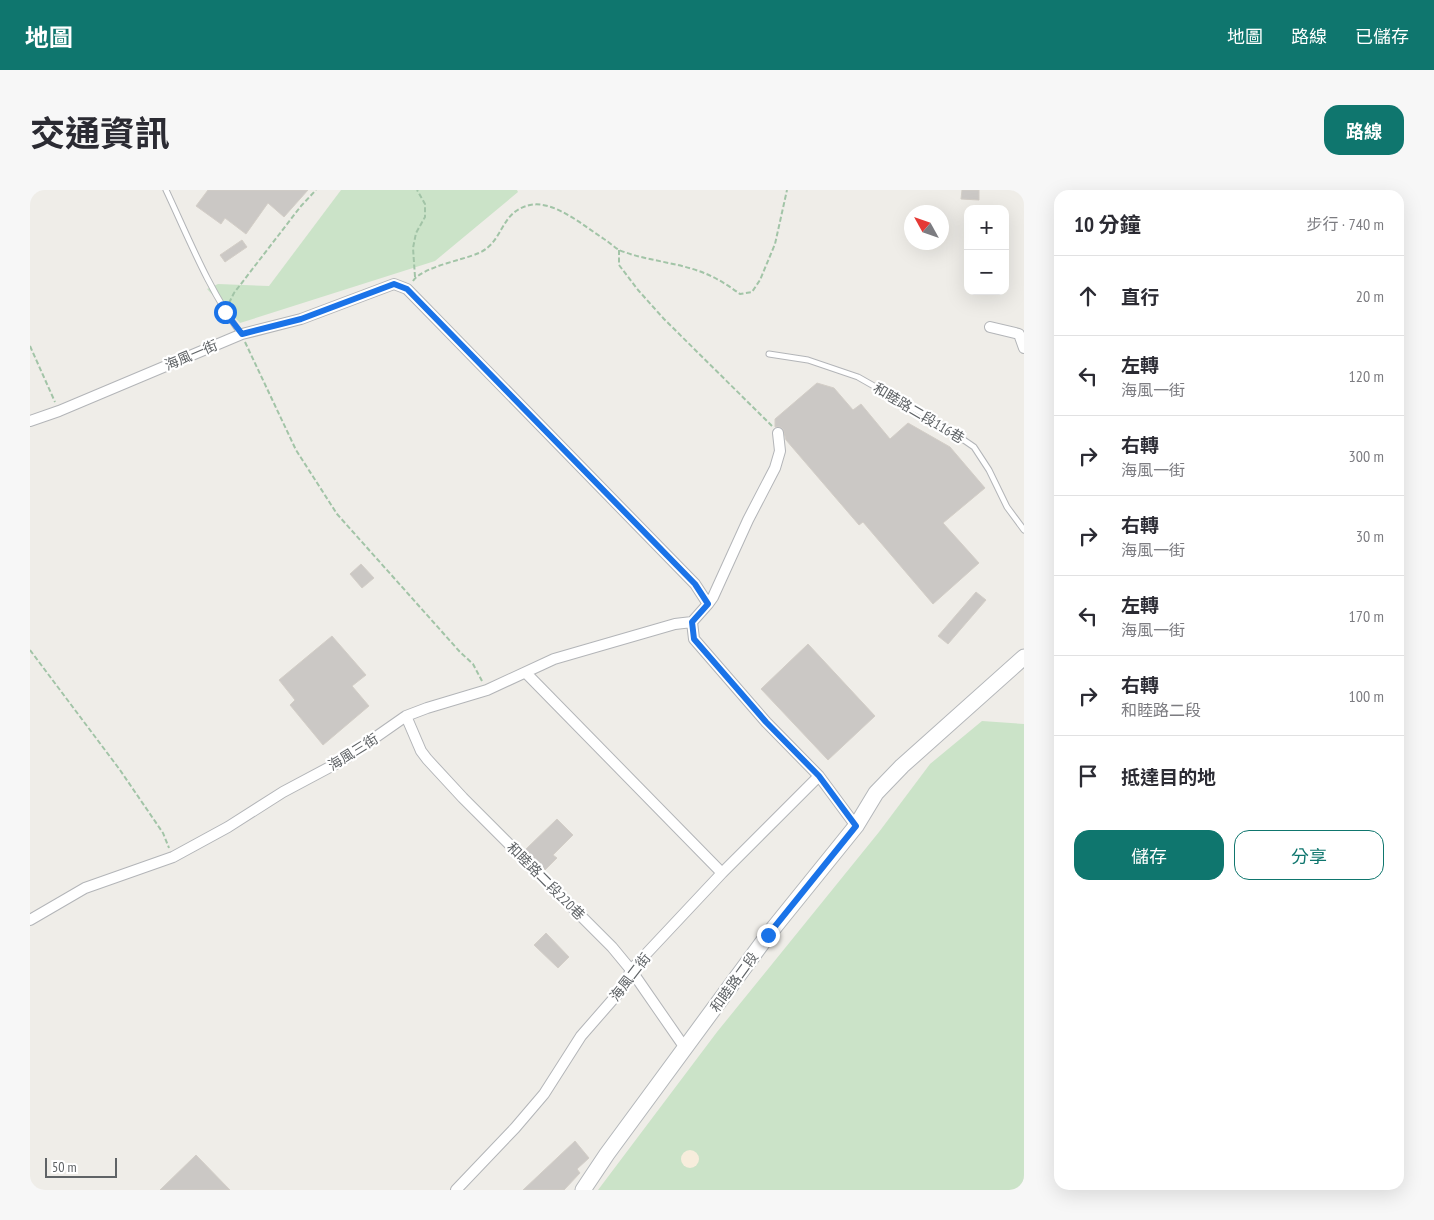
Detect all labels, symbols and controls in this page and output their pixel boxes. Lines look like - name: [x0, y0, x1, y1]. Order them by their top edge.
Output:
- text: 地圖: [25, 22, 73, 53]
- text: 地圖: [1227, 25, 1263, 48]
- text: 路線: [1291, 25, 1327, 48]
- text: 已儲存: [1355, 25, 1409, 48]
- button: 路線: [1324, 105, 1404, 155]
- text: 交通資訊: [30, 110, 170, 156]
- north arrow: [904, 205, 949, 250]
- map controls: [964, 205, 1009, 295]
- button: +: [964, 205, 1009, 250]
- text: 10 分鐘: [1074, 211, 1140, 238]
- text: 步行 · 740 m: [1306, 214, 1384, 234]
- button: −: [964, 250, 1009, 295]
- icon: ahead: [1074, 282, 1102, 310]
- text: 直行: [1121, 285, 1159, 309]
- text: 20 m: [1356, 286, 1384, 306]
- route start: [214, 301, 237, 324]
- street label: 海風一街: [162, 336, 220, 374]
- text: 左轉: [1121, 353, 1159, 377]
- icon: left: [1074, 362, 1102, 390]
- text: 120 m: [1349, 366, 1384, 386]
- street label: 和睦路二段116巷: [870, 379, 968, 447]
- text: 海風一街: [1121, 380, 1185, 400]
- text: 右轉: [1121, 433, 1159, 457]
- icon: right: [1074, 442, 1102, 470]
- text: 300 m: [1349, 446, 1384, 466]
- text: 海風一街: [1121, 460, 1185, 480]
- text: 右轉: [1121, 513, 1159, 537]
- icon: right: [1074, 522, 1102, 550]
- text: 30 m: [1356, 526, 1384, 546]
- text: 海風一街: [1121, 540, 1185, 560]
- text: 左轉: [1121, 593, 1159, 617]
- icon: left: [1074, 602, 1102, 630]
- text: 170 m: [1349, 606, 1384, 626]
- text: 海風一街: [1121, 620, 1185, 640]
- text: 右轉: [1121, 673, 1159, 697]
- icon: right: [1074, 682, 1102, 710]
- text: 100 m: [1349, 686, 1384, 706]
- text: 和睦路二段: [1121, 700, 1201, 720]
- street label: 海風三街: [324, 730, 382, 774]
- icon: arrive: [1074, 762, 1102, 790]
- text: 抵達目的地: [1121, 765, 1216, 789]
- button: 儲存: [1074, 830, 1224, 880]
- button: 分享: [1234, 830, 1384, 880]
- street label: 和睦路二段220巷: [503, 838, 589, 924]
- route end: [757, 924, 780, 947]
- street label: 和睦路二段: [706, 948, 762, 1016]
- street label: 海風二街: [606, 949, 654, 1005]
- scale bar: [45, 1155, 118, 1178]
- text: 50 m: [52, 1158, 77, 1176]

